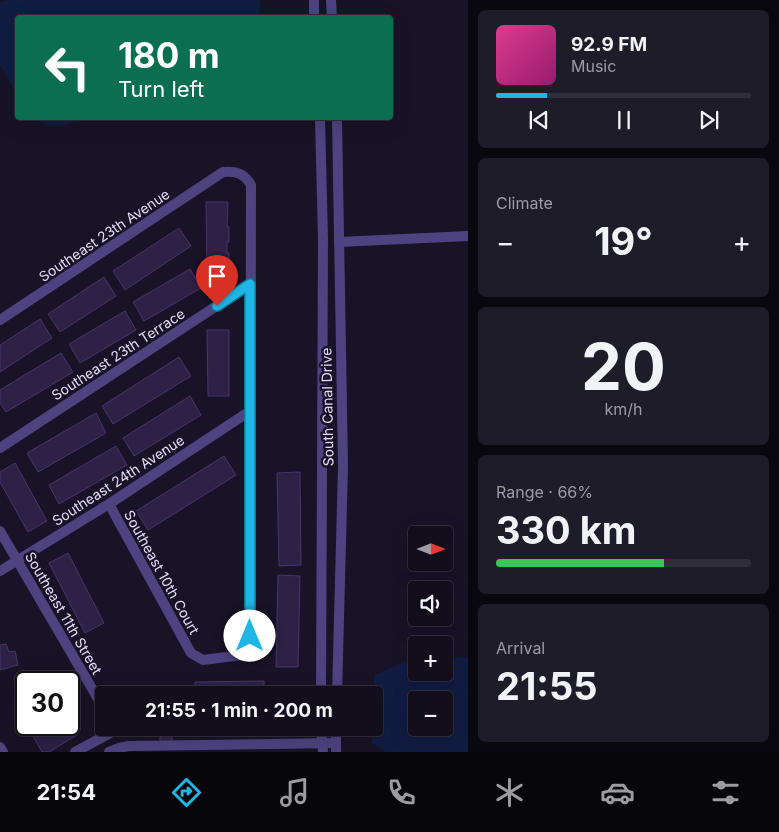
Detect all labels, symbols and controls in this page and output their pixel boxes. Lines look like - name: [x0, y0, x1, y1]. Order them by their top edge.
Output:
- text: 92.9 FM: [571, 33, 647, 56]
- text: 180 m: [118, 34, 220, 76]
- icon: left: [35, 35, 100, 100]
- text: Music: [571, 56, 616, 76]
- text: Turn left: [118, 76, 204, 102]
- icon: previous: [525, 106, 553, 134]
- icon: pause: [610, 106, 638, 134]
- icon: next: [695, 106, 723, 134]
- street label: Southeast 23th Avenue: [36, 185, 172, 285]
- text: Climate: [496, 193, 553, 213]
- text: 19°: [594, 218, 653, 264]
- text: −: [496, 225, 515, 259]
- text: +: [732, 225, 751, 259]
- pin: [196, 255, 238, 306]
- icon: arrive: [203, 262, 231, 290]
- street label: Southeast 23th Terrace: [48, 305, 188, 403]
- text: 20: [581, 327, 666, 406]
- street label: South Canal Drive: [317, 347, 337, 467]
- text: km/h: [604, 399, 643, 419]
- street label: Southeast 24th Avenue: [49, 431, 187, 529]
- text: Range · 66%: [496, 482, 593, 502]
- street label: Southeast 10th Court: [121, 507, 203, 637]
- text: 330 km: [496, 507, 636, 553]
- north arrow: [408, 526, 452, 571]
- map controls: [408, 526, 453, 736]
- street label: Southeast 11th Street: [22, 549, 106, 678]
- button: sound: [408, 581, 453, 626]
- position arrow: [223, 609, 275, 661]
- button: +: [408, 636, 453, 681]
- text: Arrival: [496, 638, 545, 658]
- text: 21:55: [496, 663, 598, 709]
- speed limit sign: 30: [15, 671, 80, 736]
- button: −: [408, 691, 453, 736]
- text: 21:55 · 1 min · 200 m: [145, 699, 333, 722]
- icon: directions: [169, 775, 204, 810]
- icon: music: [277, 775, 312, 810]
- icon: phone: [384, 775, 419, 810]
- icon: climate: [492, 775, 527, 810]
- icon: car: [600, 775, 635, 810]
- icon: filters: [708, 775, 743, 810]
- text: 21:54: [36, 779, 96, 805]

